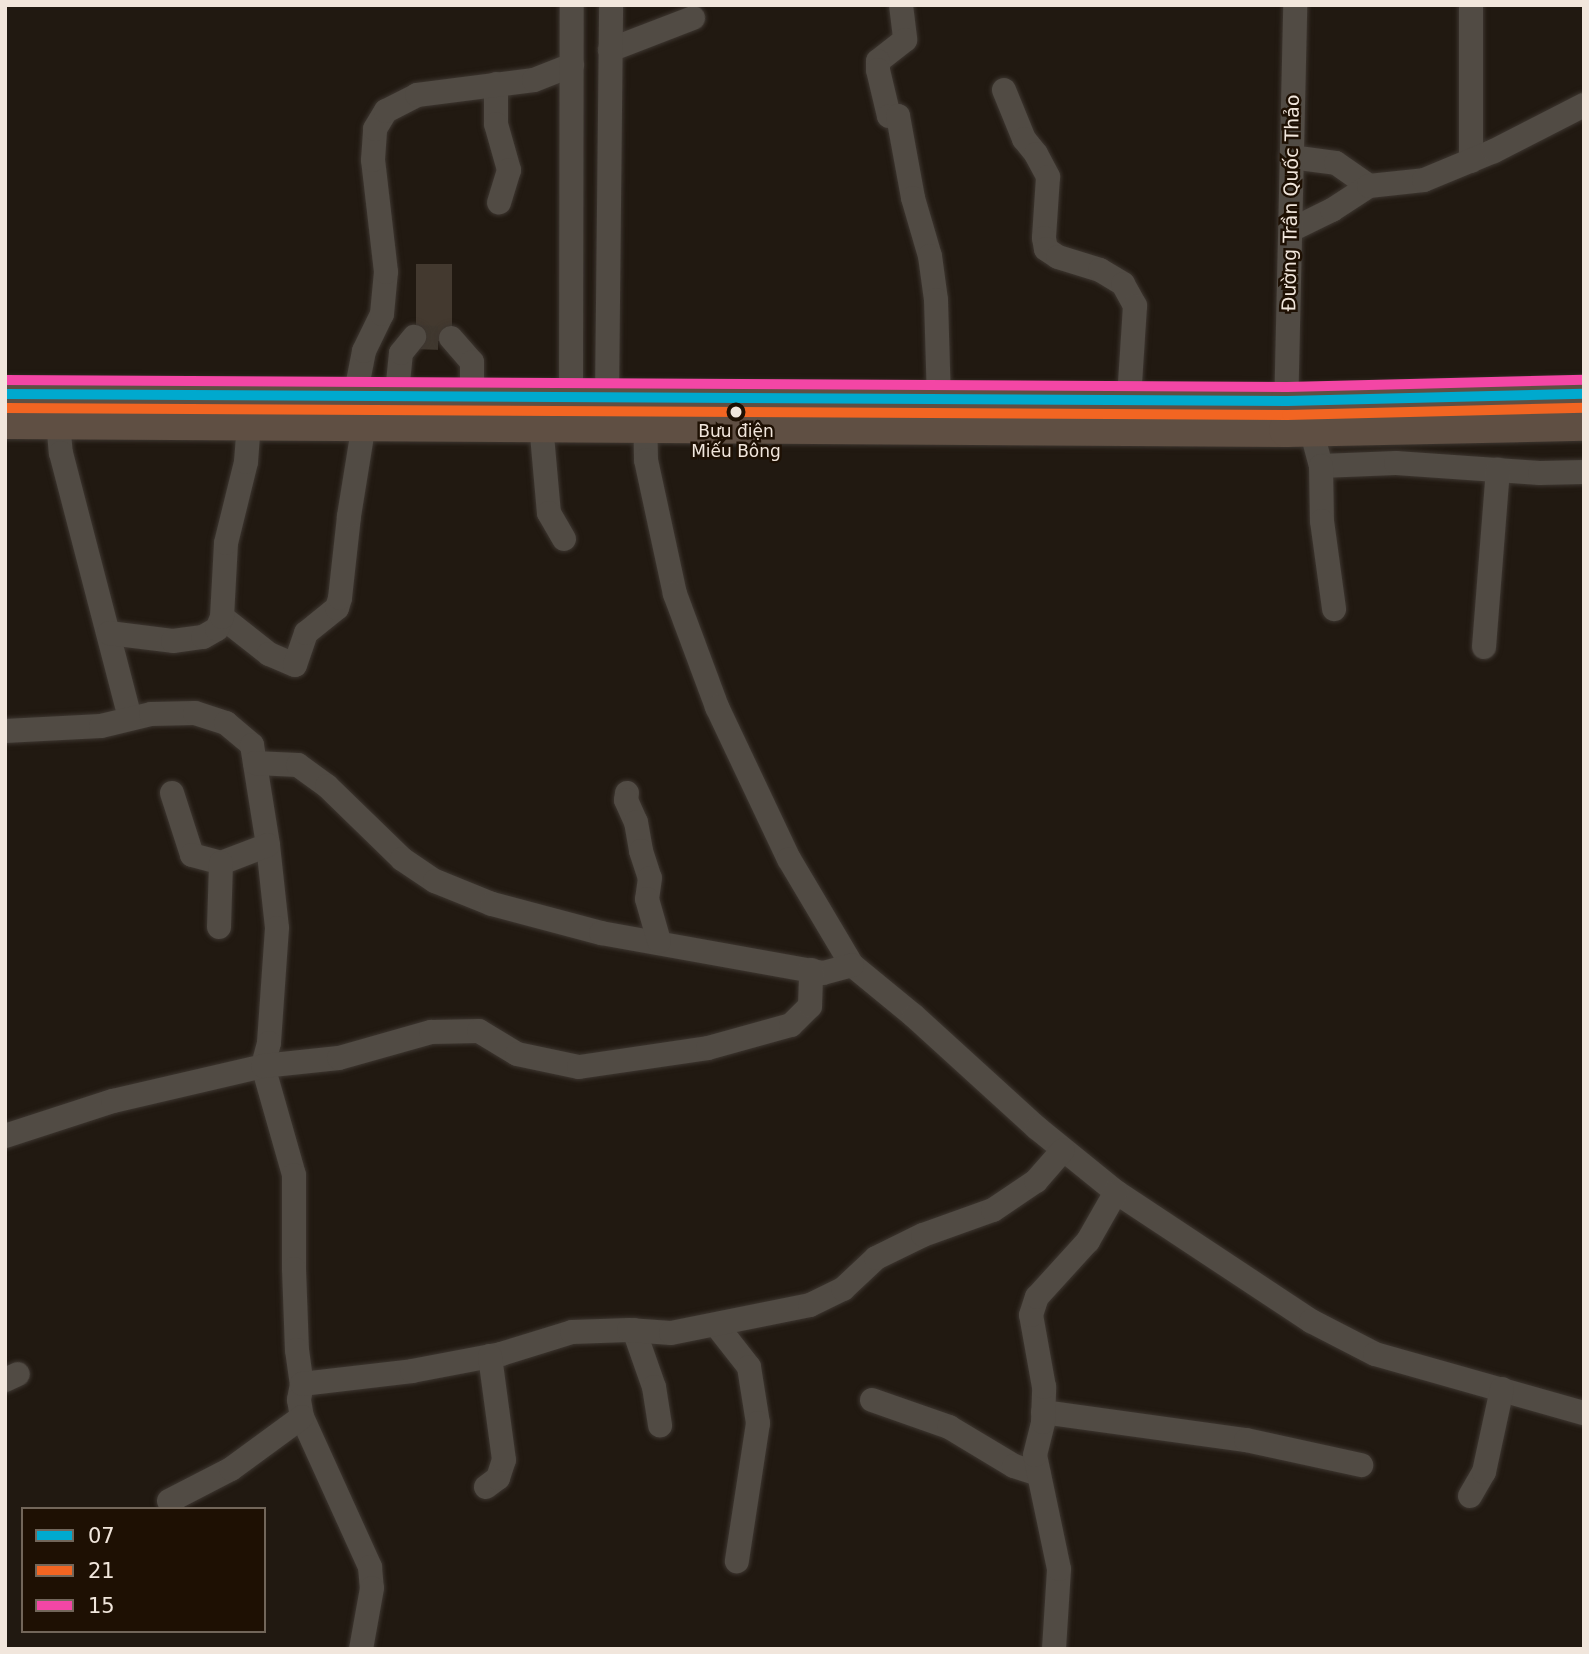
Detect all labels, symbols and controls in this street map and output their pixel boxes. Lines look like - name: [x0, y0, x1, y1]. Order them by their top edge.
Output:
- street label: Đường Trần Quốc Thảo: [1278, 94, 1304, 312]
- marker: Bưu điện Miếu Bông: [729, 405, 743, 419]
- place label: Bưu điện Miếu Bông: [691, 422, 781, 462]
- legend: [21, 1507, 266, 1633]
- text: 07: [88, 1524, 115, 1548]
- text: 21: [88, 1559, 115, 1583]
- text: 15: [88, 1594, 115, 1618]

